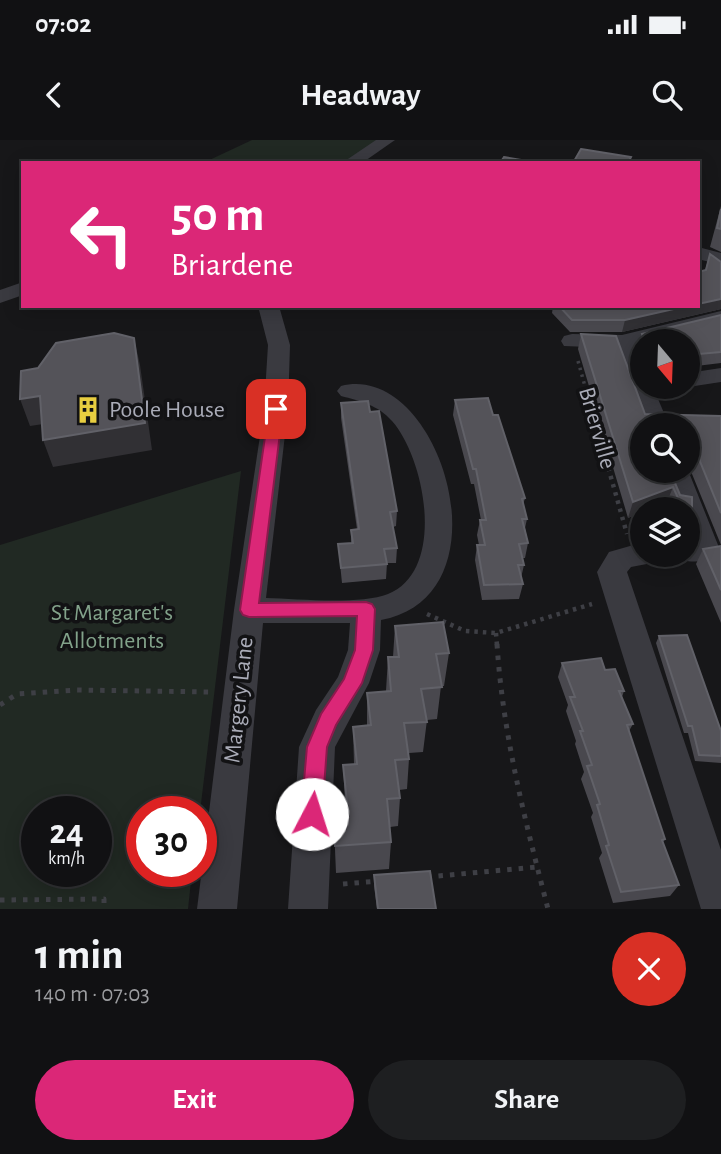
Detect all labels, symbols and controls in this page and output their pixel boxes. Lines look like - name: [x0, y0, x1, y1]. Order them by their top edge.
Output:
- text: 07:02: [35, 11, 92, 37]
- icon: back: [35, 76, 73, 114]
- icon: search: [648, 76, 686, 114]
- text: Headway: [300, 79, 421, 111]
- icon: left: [56, 189, 147, 280]
- text: 50 m: [171, 191, 265, 240]
- text: Briardene: [171, 249, 293, 281]
- north arrow: [630, 329, 700, 399]
- map controls: [630, 329, 700, 567]
- pin: [246, 379, 306, 439]
- street label: Brierville: [574, 384, 620, 472]
- icon: arrive: [257, 390, 295, 428]
- building icon: Poole House: [73, 395, 103, 425]
- place label: Poole House: [109, 398, 225, 422]
- button: search: [630, 413, 700, 483]
- button: layers: [630, 497, 700, 567]
- park label: St Margaret's Allotments: [51, 601, 173, 653]
- street label: Margery Lane: [220, 636, 258, 764]
- position arrow: [275, 777, 349, 851]
- speed limit sign: 30: [126, 796, 217, 887]
- text: 24: [49, 815, 84, 850]
- text: km/h: [48, 850, 85, 868]
- button: close: [612, 932, 686, 1006]
- text: 1 min: [35, 934, 124, 976]
- text: 140 m · 07:03: [35, 983, 150, 1006]
- button: Exit: [35, 1060, 354, 1140]
- button: Share: [368, 1060, 686, 1140]

